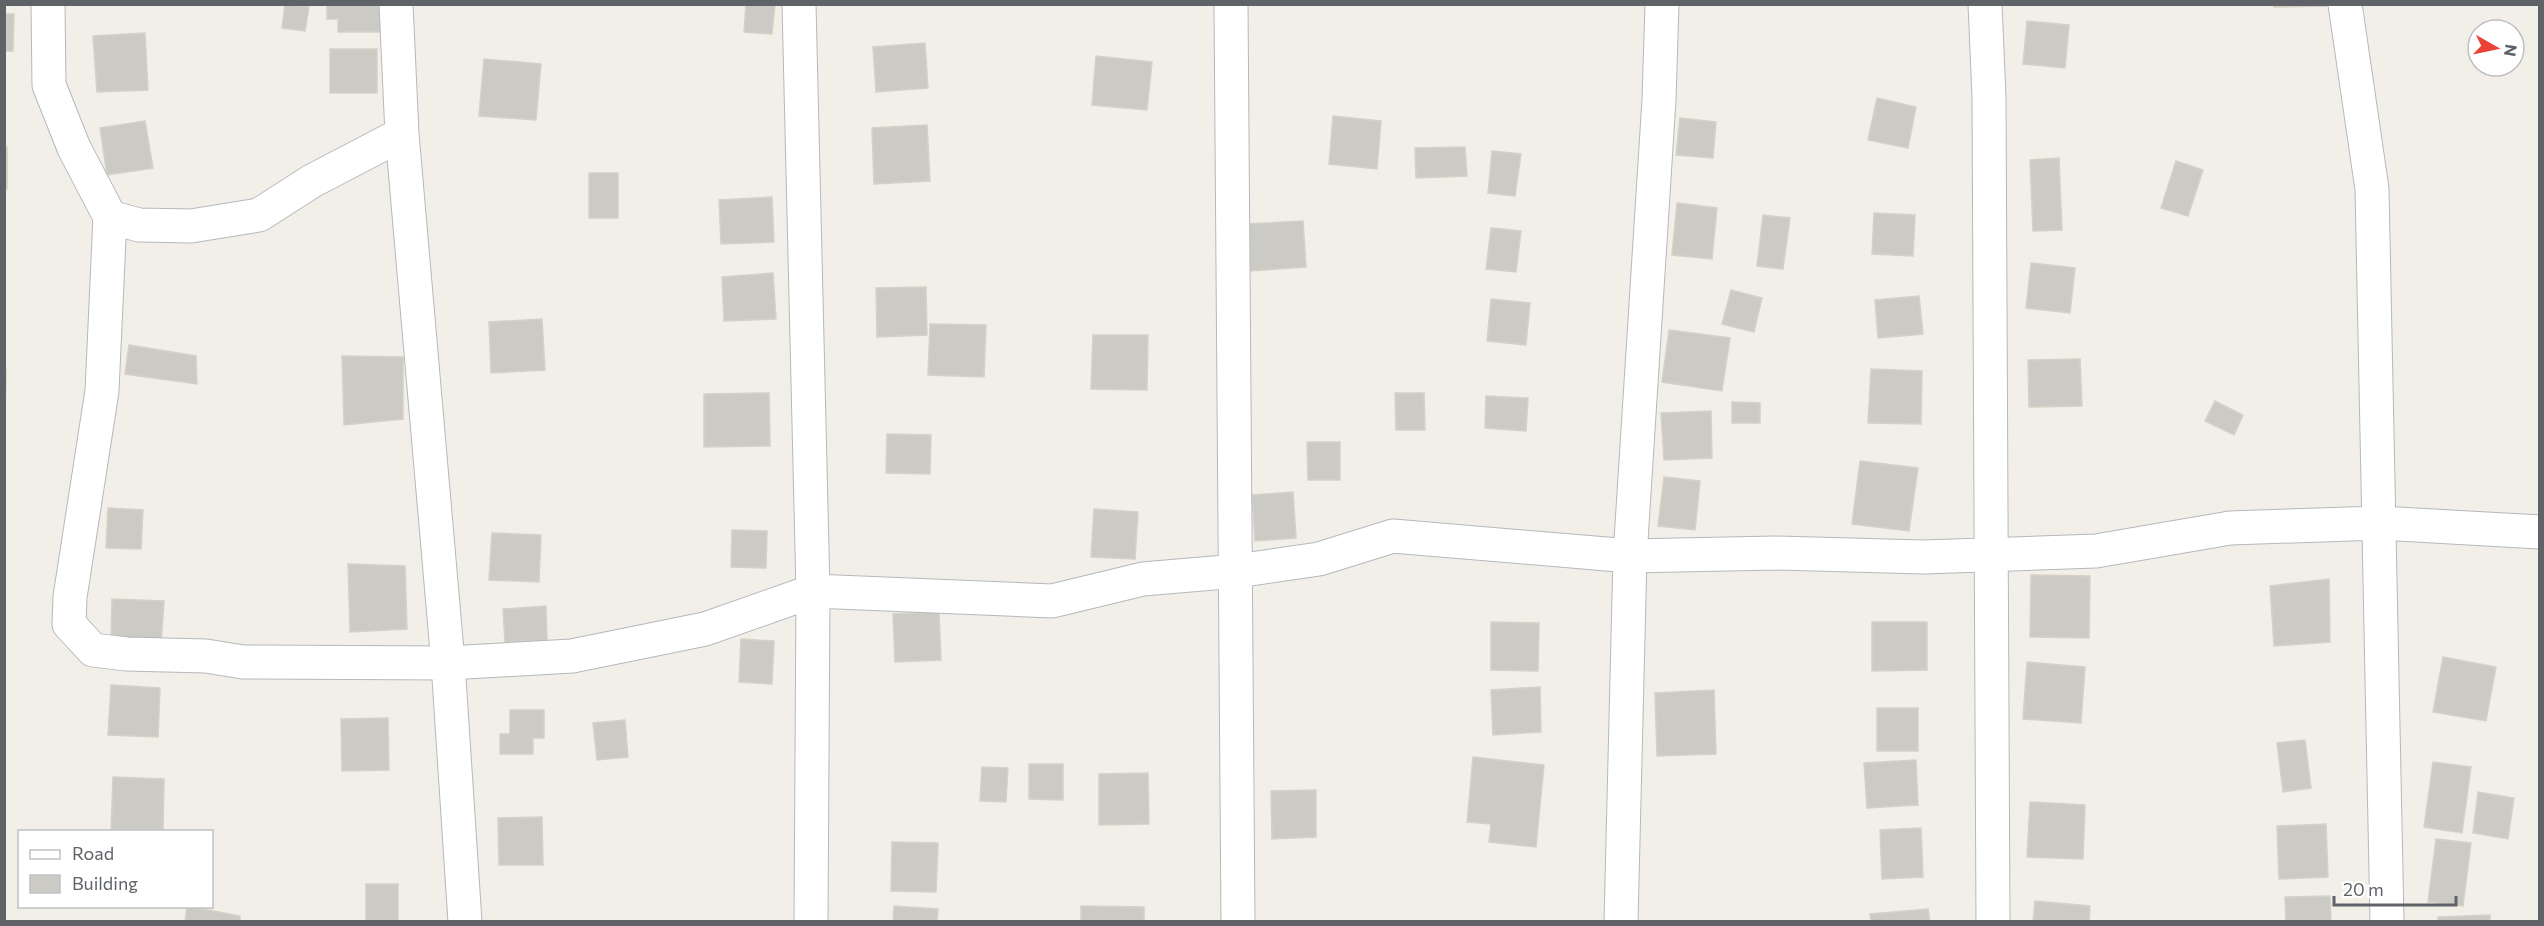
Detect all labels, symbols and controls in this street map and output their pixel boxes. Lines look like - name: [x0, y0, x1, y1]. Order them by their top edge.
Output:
- north arrow: [2466, 18, 2526, 78]
- text: N: [2501, 43, 2522, 58]
- legend: [18, 830, 213, 908]
- text: Road: [72, 842, 114, 864]
- scale bar: [2334, 869, 2456, 907]
- text: Building: [72, 872, 138, 894]
- text: 20 m: [2343, 878, 2384, 900]

